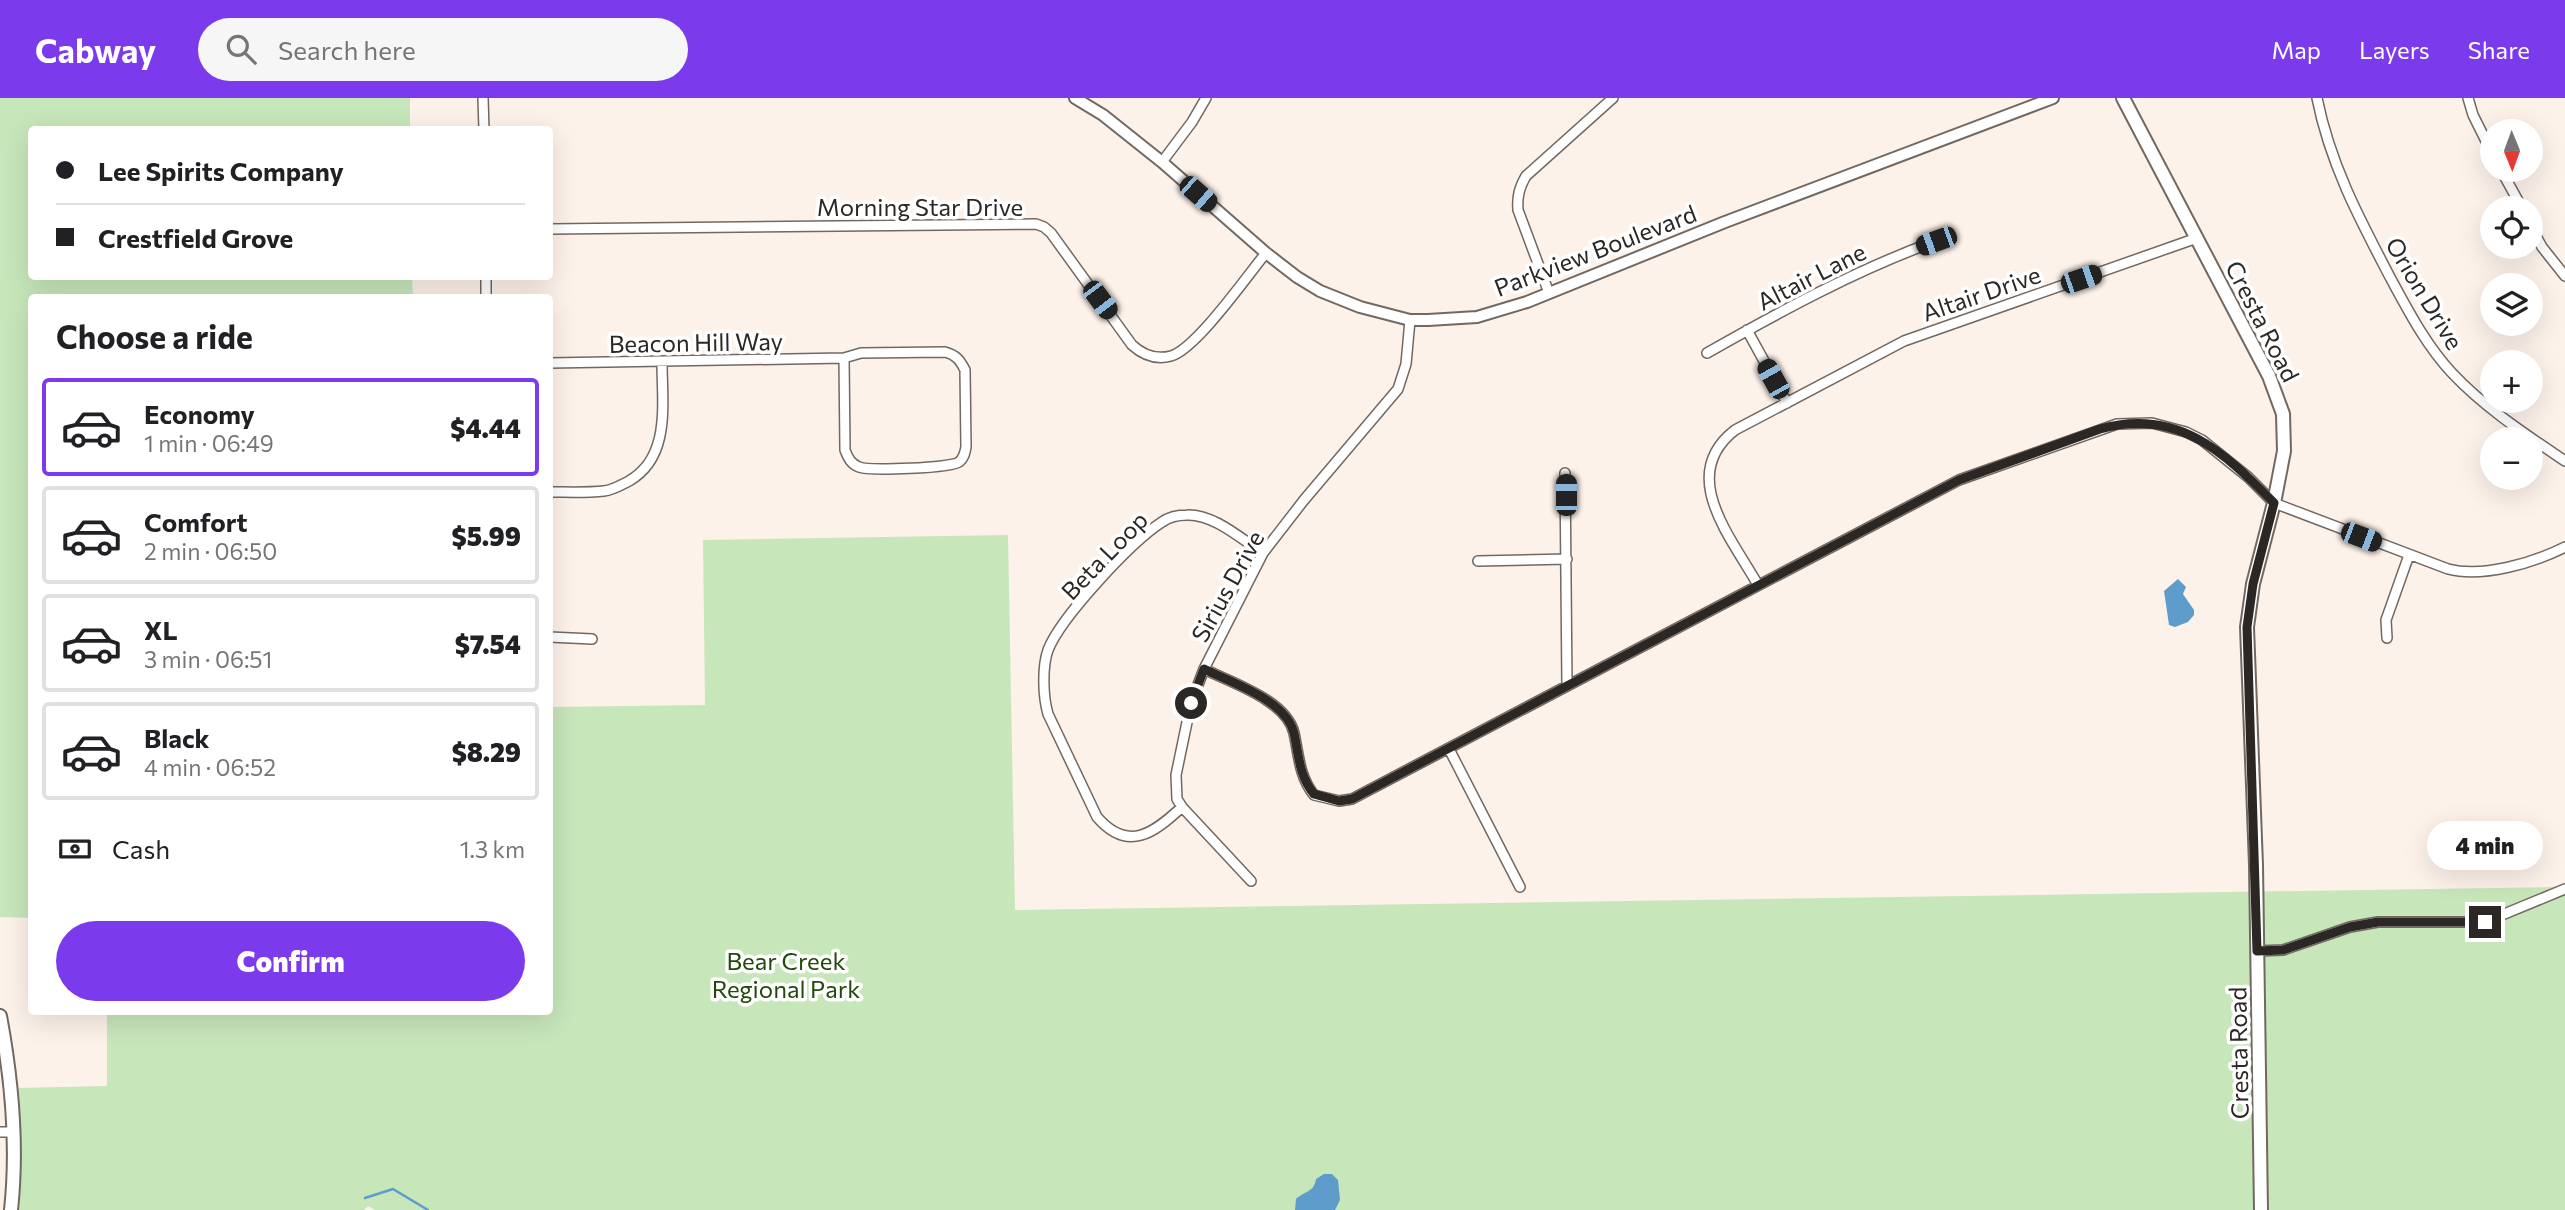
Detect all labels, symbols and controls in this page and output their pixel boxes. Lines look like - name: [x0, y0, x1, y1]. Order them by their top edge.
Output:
- search box: [198, 18, 688, 81]
- text: Cabway: [35, 29, 156, 70]
- icon: search: [222, 30, 260, 68]
- text: Search here: [278, 34, 416, 65]
- text: Map: [2272, 35, 2321, 64]
- text: Layers: [2359, 35, 2430, 64]
- text: Share: [2468, 35, 2530, 64]
- north arrow: [2480, 119, 2543, 182]
- map controls: [2480, 119, 2543, 490]
- text: Lee Spirits Company: [98, 155, 344, 186]
- car: [1176, 172, 1221, 216]
- street label: Morning Star Drive: [817, 192, 1023, 221]
- button: locate: [2480, 196, 2543, 259]
- street label: Parkview Boulevard: [1490, 198, 1700, 302]
- text: Crestfield Grove: [98, 222, 293, 253]
- car: [1913, 224, 1960, 258]
- street label: Orion Drive: [2380, 232, 2470, 354]
- street label: Altair Lane: [1752, 236, 1870, 316]
- street label: Cresta Road: [2220, 256, 2306, 386]
- street label: Altair Drive: [1918, 259, 2044, 327]
- car: [2058, 262, 2105, 296]
- button: layers: [2480, 273, 2543, 336]
- car: [1079, 277, 1122, 323]
- text: Choose a ride: [56, 316, 253, 356]
- street label: Beacon Hill Way: [609, 326, 783, 358]
- button: +: [2480, 350, 2543, 413]
- car: [1754, 356, 1793, 402]
- icon: car: [60, 396, 123, 459]
- text: Economy: [144, 398, 255, 429]
- text: $4.44: [450, 412, 521, 443]
- button: −: [2480, 427, 2543, 490]
- text: 1 min · 06:49: [144, 429, 274, 457]
- car: [1556, 474, 1577, 516]
- icon: car: [60, 504, 123, 567]
- street label: Beta Loop: [1055, 505, 1153, 605]
- text: Comfort: [144, 506, 247, 537]
- text: $5.99: [452, 520, 521, 551]
- car: [2338, 520, 2385, 554]
- street label: Sirius Drive: [1185, 525, 1269, 647]
- text: 2 min · 06:50: [144, 537, 277, 565]
- icon: car: [60, 612, 123, 675]
- text: XL: [144, 614, 178, 645]
- text: $7.54: [455, 628, 521, 659]
- text: 3 min · 06:51: [144, 645, 272, 673]
- route start: [1175, 687, 1207, 719]
- icon: car: [60, 720, 123, 783]
- text: Black: [144, 722, 210, 753]
- text: $8.29: [452, 736, 521, 767]
- text: 4 min · 06:52: [144, 753, 276, 781]
- callout: 4 min: [2427, 820, 2543, 870]
- icon: cash: [56, 830, 94, 868]
- text: 4 min: [2456, 831, 2514, 859]
- text: Cash: [112, 833, 170, 864]
- text: 1.3 km: [460, 835, 525, 863]
- route end: [2469, 906, 2501, 938]
- button: Confirm: [56, 921, 525, 1001]
- park label: Bear Creek Regional Park: [712, 946, 860, 1003]
- street label: Cresta Road: [2222, 987, 2254, 1119]

